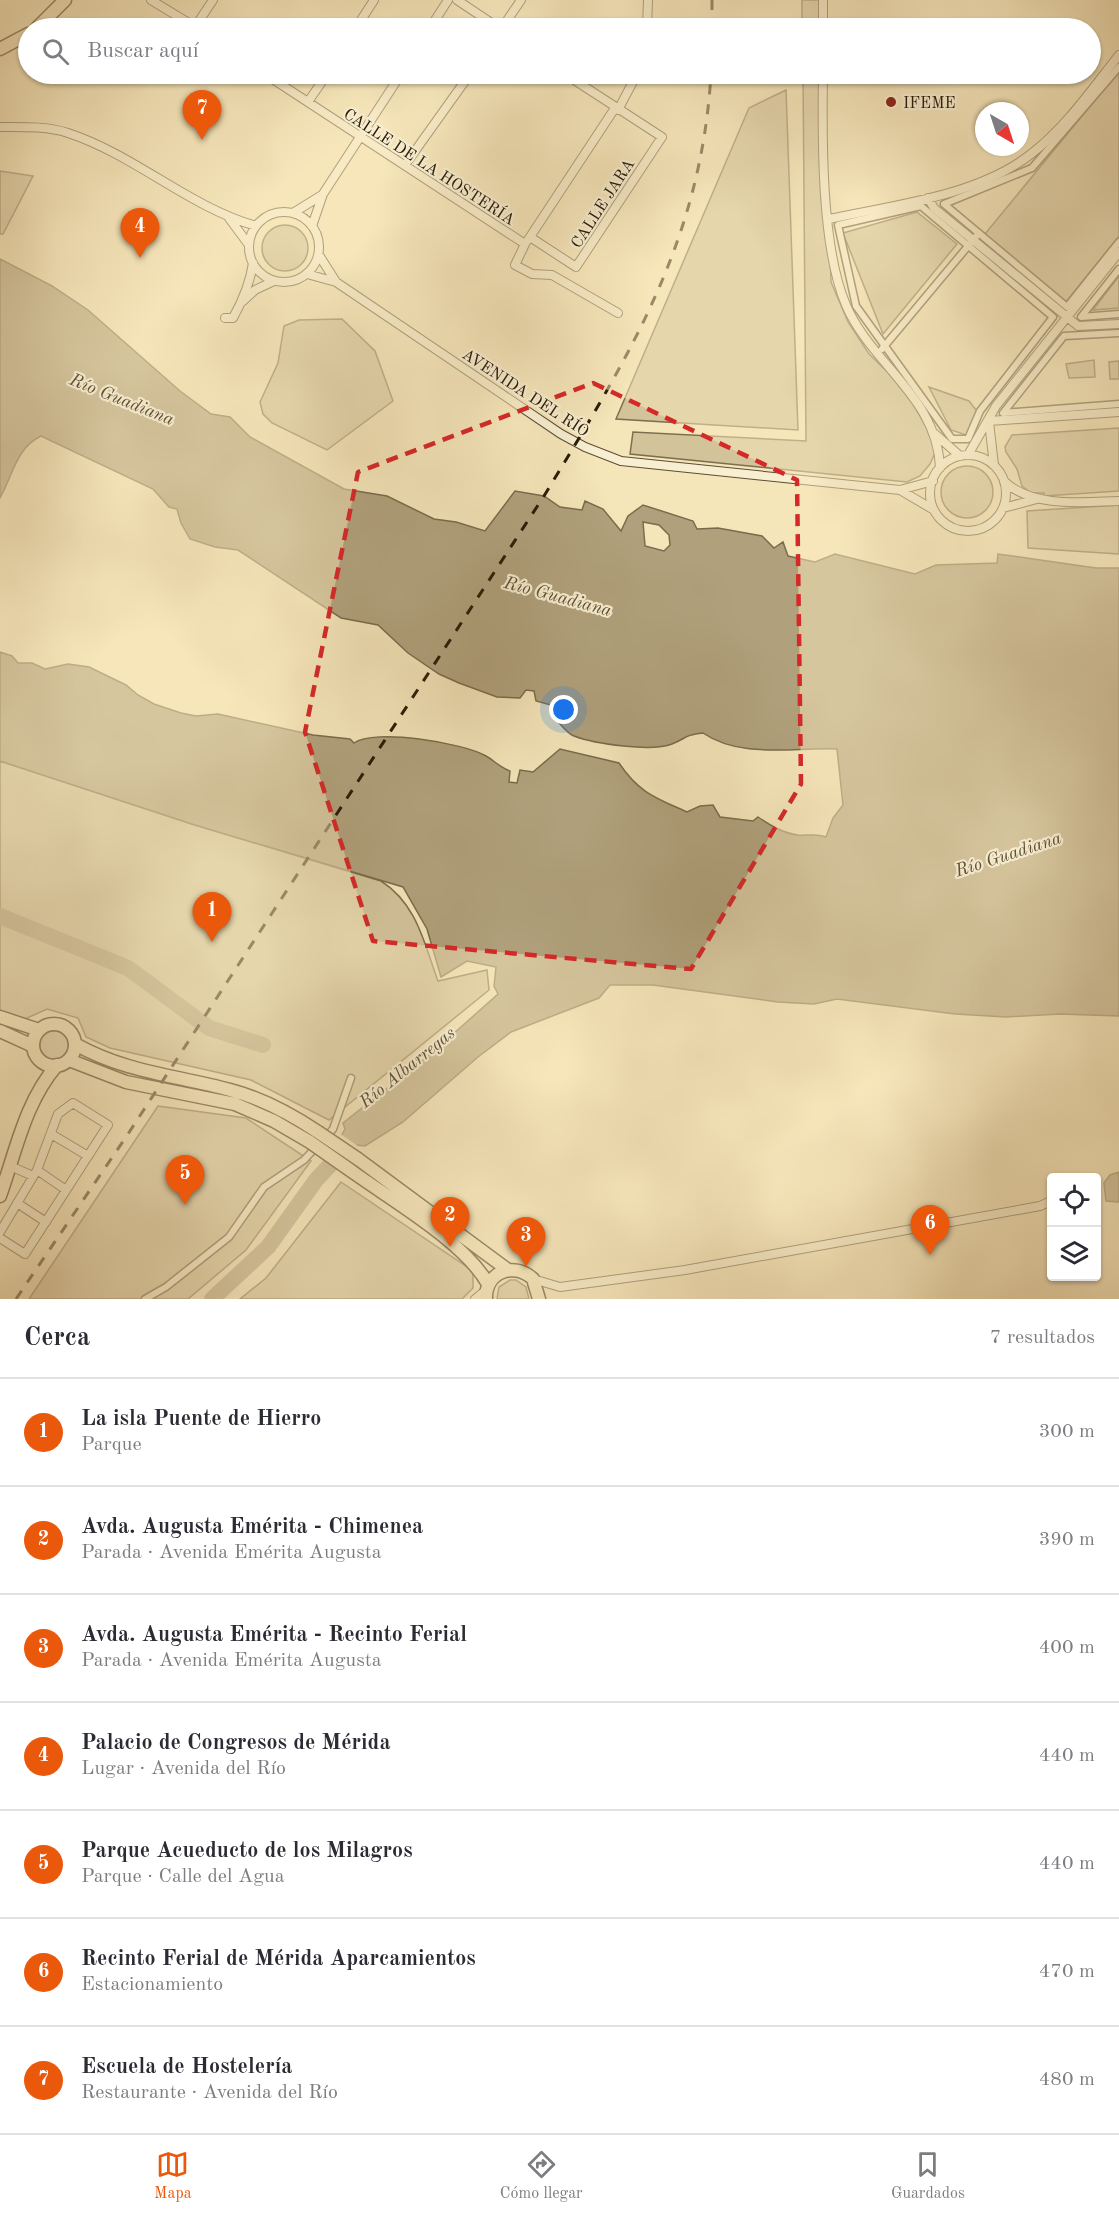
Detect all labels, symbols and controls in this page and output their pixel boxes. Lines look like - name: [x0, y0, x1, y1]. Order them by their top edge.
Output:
- search box: [18, 18, 1101, 84]
- icon: search: [39, 35, 72, 68]
- text: Buscar aquí: [87, 40, 199, 62]
- pin: 7: [182, 90, 222, 140]
- marker: IFEME: [884, 95, 898, 109]
- place label: IFEME: [903, 96, 956, 112]
- north arrow: [975, 102, 1029, 156]
- street label: CALLE DE LA HOSTERÍA: [340, 103, 520, 229]
- street label: CALLE JARA: [569, 157, 638, 251]
- pin: 4: [120, 208, 160, 258]
- street label: AVENIDA DEL RÍO: [459, 343, 593, 441]
- water label: Río Guadiana: [66, 370, 177, 429]
- water label: Río Guadiana: [501, 574, 614, 620]
- your location: [549, 695, 578, 724]
- water label: Río Guadiana: [952, 829, 1064, 881]
- pin: 1: [192, 892, 232, 942]
- water label: Río Albarregas: [355, 1023, 459, 1112]
- pin: 5: [166, 1156, 204, 1205]
- map controls: [1047, 1173, 1101, 1281]
- button: locate: [1047, 1173, 1101, 1227]
- pin: 2: [430, 1198, 470, 1247]
- pin: 6: [910, 1206, 950, 1255]
- pin: 3: [506, 1218, 546, 1267]
- button: layers: [1047, 1227, 1101, 1281]
- text: Cerca: [24, 1325, 90, 1351]
- text: 7 resultados: [990, 1328, 1095, 1348]
- text: La isla Puente de Hierro: [81, 1408, 321, 1430]
- text: 1: [38, 1422, 49, 1442]
- text: 300 m: [1039, 1422, 1095, 1442]
- text: Parque: [81, 1435, 142, 1455]
- text: Avda. Augusta Emérita - Chimenea: [81, 1516, 423, 1538]
- text: 2: [38, 1530, 49, 1550]
- text: 390 m: [1039, 1530, 1095, 1550]
- text: Parada · Avenida Emérita Augusta: [81, 1543, 382, 1563]
- text: Avda. Augusta Emérita - Recinto Ferial: [81, 1624, 467, 1646]
- text: 3: [38, 1638, 49, 1658]
- text: 400 m: [1039, 1638, 1095, 1658]
- text: Parada · Avenida Emérita Augusta: [81, 1651, 382, 1671]
- text: Palacio de Congresos de Mérida: [81, 1732, 391, 1754]
- text: 4: [38, 1746, 49, 1766]
- text: 440 m: [1039, 1746, 1095, 1766]
- text: Lugar · Avenida del Río: [81, 1759, 286, 1779]
- text: Parque Acueducto de los Milagros: [81, 1840, 413, 1862]
- text: 5: [38, 1854, 49, 1874]
- text: 440 m: [1039, 1854, 1095, 1874]
- text: Parque · Calle del Agua: [81, 1867, 285, 1887]
- text: Recinto Ferial de Mérida Aparcamientos: [81, 1948, 476, 1970]
- text: 6: [38, 1962, 49, 1982]
- text: 470 m: [1039, 1962, 1095, 1982]
- text: Estacionamiento: [81, 1975, 223, 1995]
- text: Escuela de Hostelería: [81, 2056, 292, 2078]
- text: 7: [38, 2070, 49, 2090]
- text: 480 m: [1039, 2070, 1095, 2090]
- text: Restaurante · Avenida del Río: [81, 2083, 338, 2103]
- tab: Mapa: [154, 2148, 192, 2204]
- tab: Cómo llegar: [500, 2148, 583, 2204]
- tab: Guardados: [891, 2148, 965, 2204]

